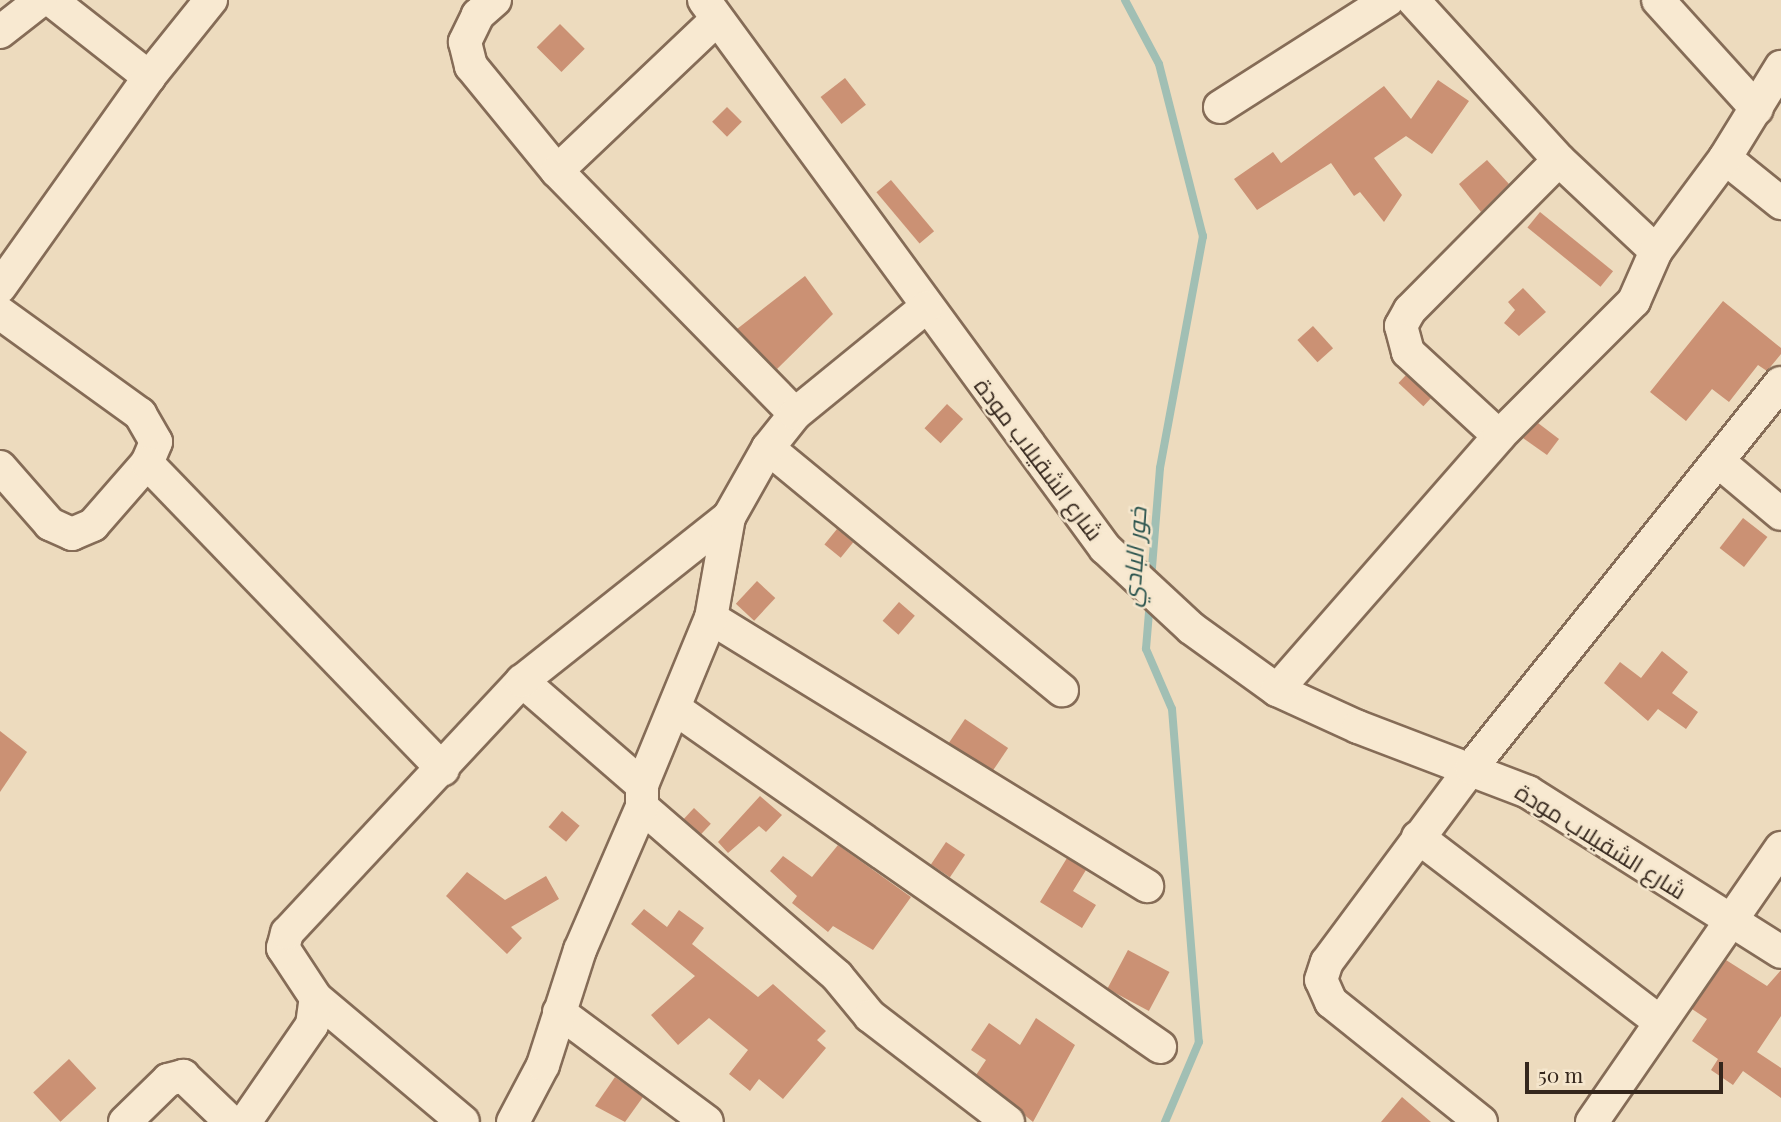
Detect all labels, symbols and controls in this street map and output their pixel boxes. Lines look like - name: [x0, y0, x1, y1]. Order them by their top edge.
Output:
- street label: شارع الشقيلاب مودة: [969, 372, 1109, 546]
- water label: خور البادي: [1116, 506, 1152, 608]
- street label: شارع الشقيلاب مودة: [1511, 777, 1691, 905]
- scale bar: [1529, 1048, 1727, 1092]
- text: 50 m: [1538, 1060, 1583, 1088]

